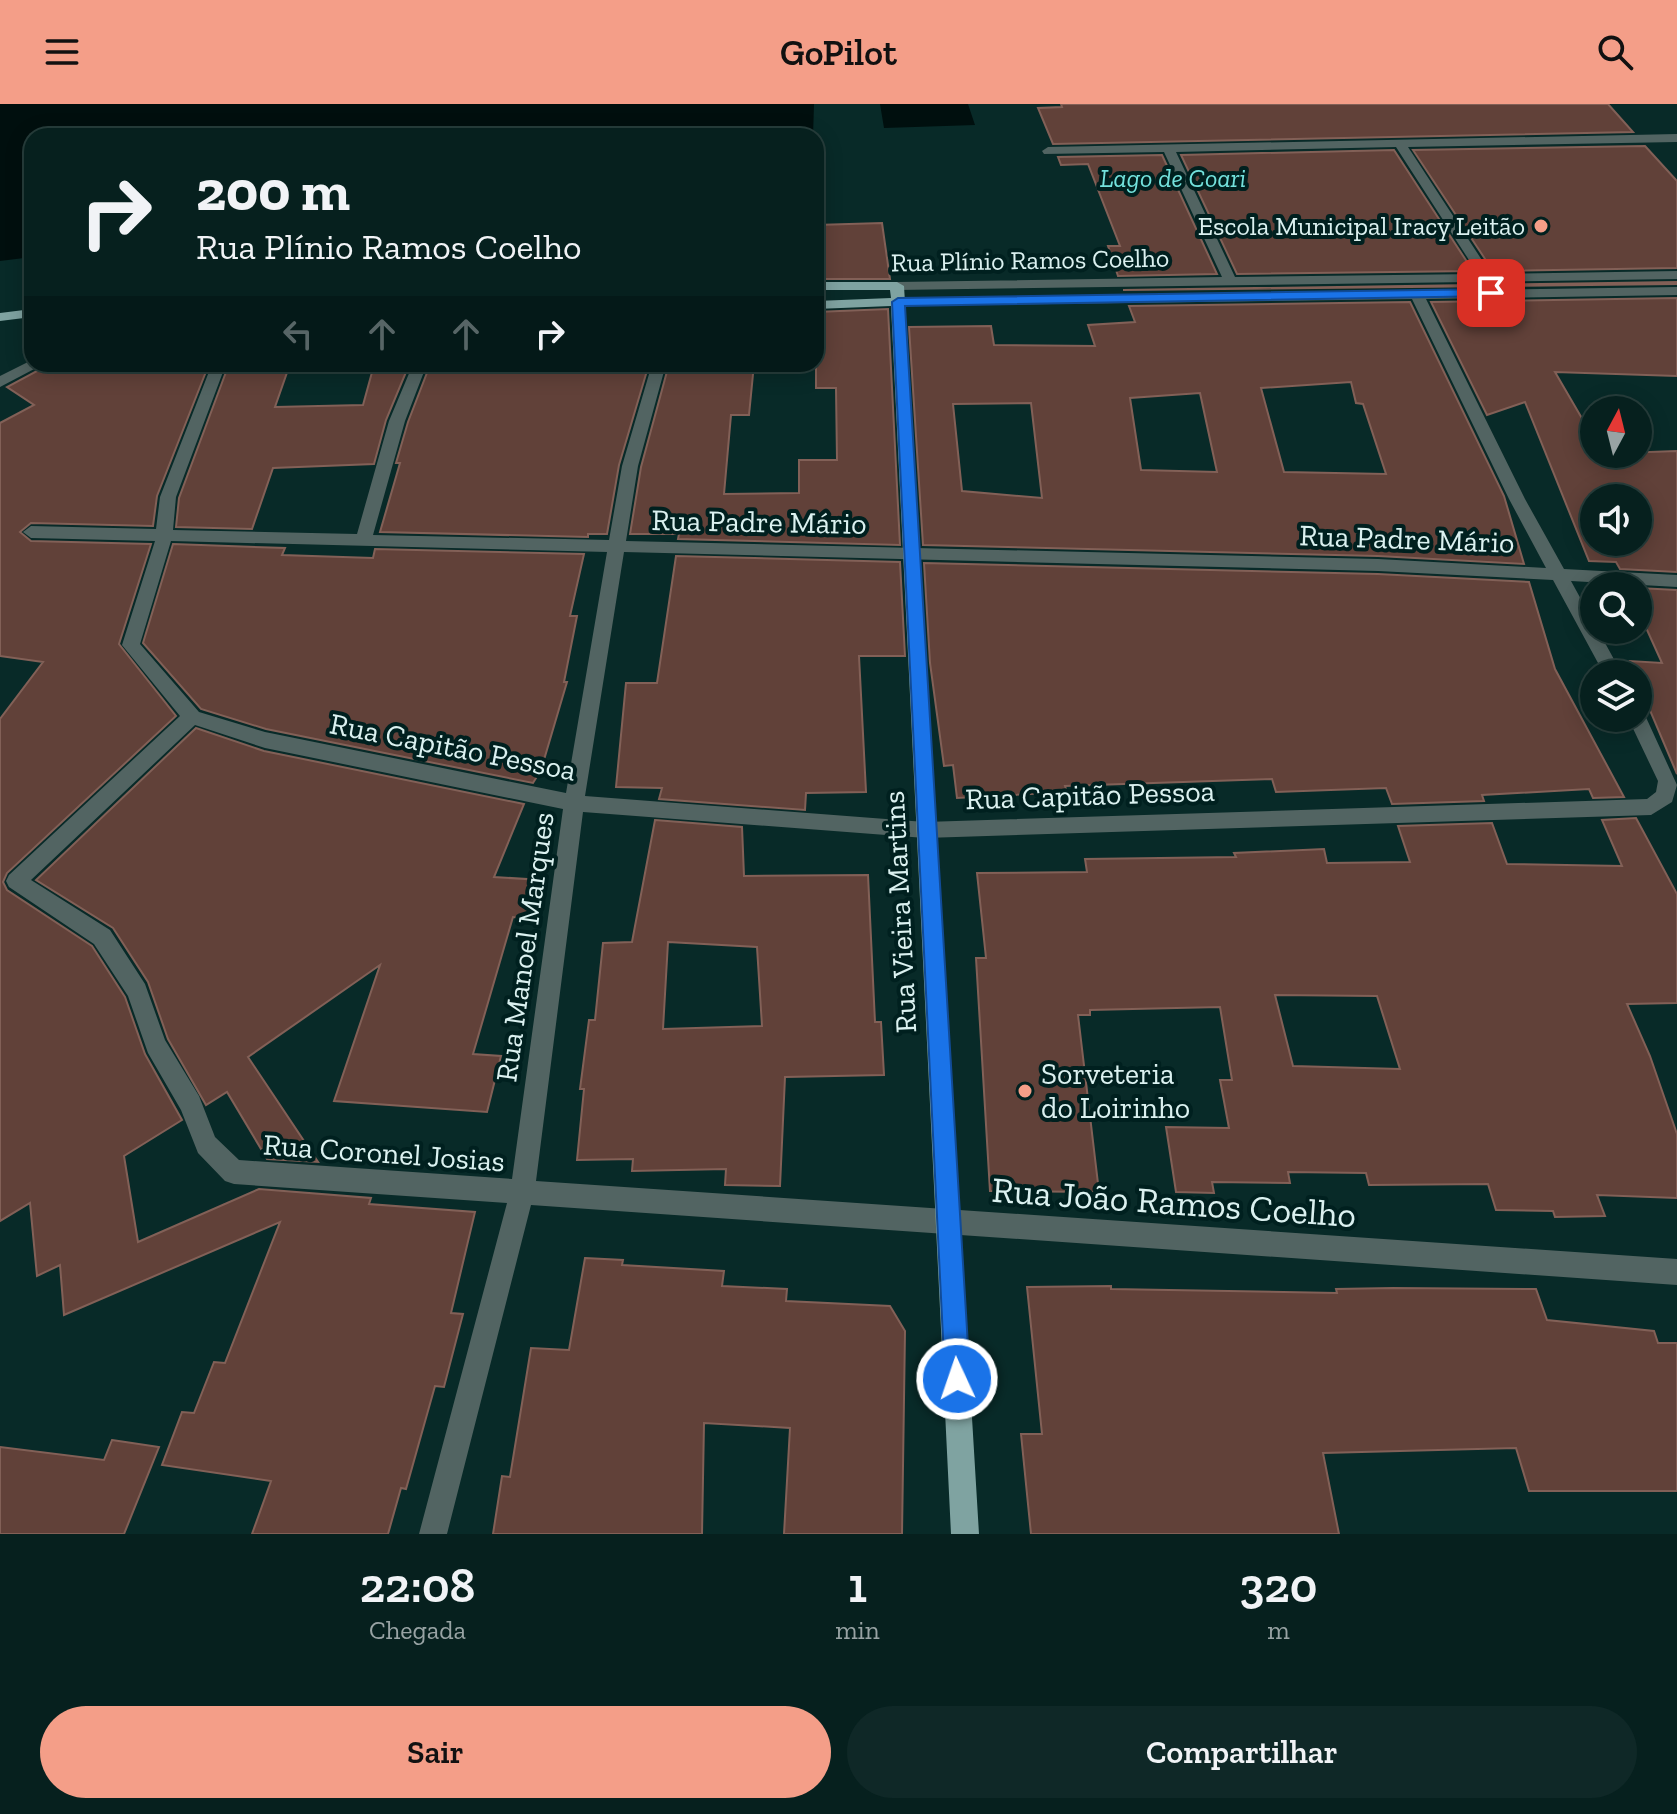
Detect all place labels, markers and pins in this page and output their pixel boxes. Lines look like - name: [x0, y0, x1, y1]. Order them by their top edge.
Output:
- place label: Escola Municipal Iracy Leitão: [1198, 210, 1525, 242]
- marker: Escola Municipal Iracy Leitão: [1532, 217, 1550, 235]
- pin: [1457, 259, 1525, 327]
- place label: Sorveteria do Loirinho: [1041, 1056, 1190, 1126]
- marker: Sorveteria do Loirinho: [1016, 1082, 1034, 1100]

